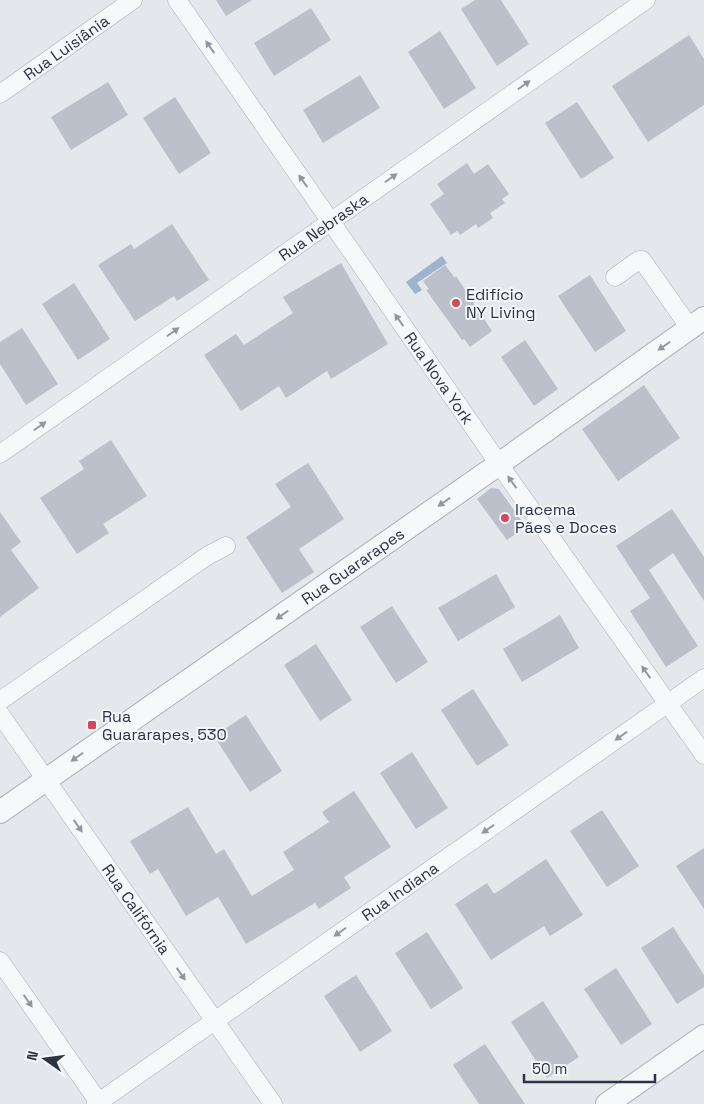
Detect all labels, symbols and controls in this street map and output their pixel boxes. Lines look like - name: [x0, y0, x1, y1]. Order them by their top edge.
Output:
- street label: Rua Luisiânia: [19, 10, 113, 85]
- one-way arrow: [205, 41, 215, 54]
- one-way arrow: [518, 80, 531, 90]
- one-way arrow: [384, 173, 398, 183]
- one-way arrow: [298, 174, 308, 187]
- street label: Rua Nebraska: [274, 188, 372, 266]
- place label: Edifício NY Living: [466, 284, 536, 323]
- marker: Edifício NY Living: [450, 297, 462, 309]
- one-way arrow: [394, 313, 404, 326]
- one-way arrow: [166, 327, 179, 337]
- street label: Rua Nova York: [400, 328, 479, 429]
- one-way arrow: [657, 341, 671, 351]
- one-way arrow: [33, 421, 47, 431]
- one-way arrow: [507, 475, 517, 489]
- one-way arrow: [438, 497, 451, 507]
- place label: Iracema Pães e Doces: [515, 499, 617, 538]
- marker: Iracema Pães e Doces: [499, 512, 511, 524]
- street label: Rua Guararapes: [297, 523, 408, 609]
- one-way arrow: [275, 610, 289, 620]
- one-way arrow: [641, 665, 651, 679]
- place label: Rua Guararapes, 530: [102, 706, 227, 745]
- marker: Rua Guararapes, 530: [86, 719, 98, 731]
- one-way arrow: [614, 731, 628, 741]
- one-way arrow: [70, 752, 84, 762]
- one-way arrow: [73, 820, 83, 833]
- one-way arrow: [481, 824, 495, 834]
- street label: Rua Indiana: [357, 857, 442, 925]
- street label: Rua Califórnia: [97, 859, 176, 958]
- one-way arrow: [334, 927, 347, 937]
- one-way arrow: [176, 967, 186, 981]
- one-way arrow: [23, 995, 33, 1008]
- north arrow: [20, 1034, 70, 1084]
- text: N: [23, 1049, 42, 1063]
- scale bar: [524, 1052, 655, 1084]
- text: 50 m: [532, 1059, 567, 1078]

